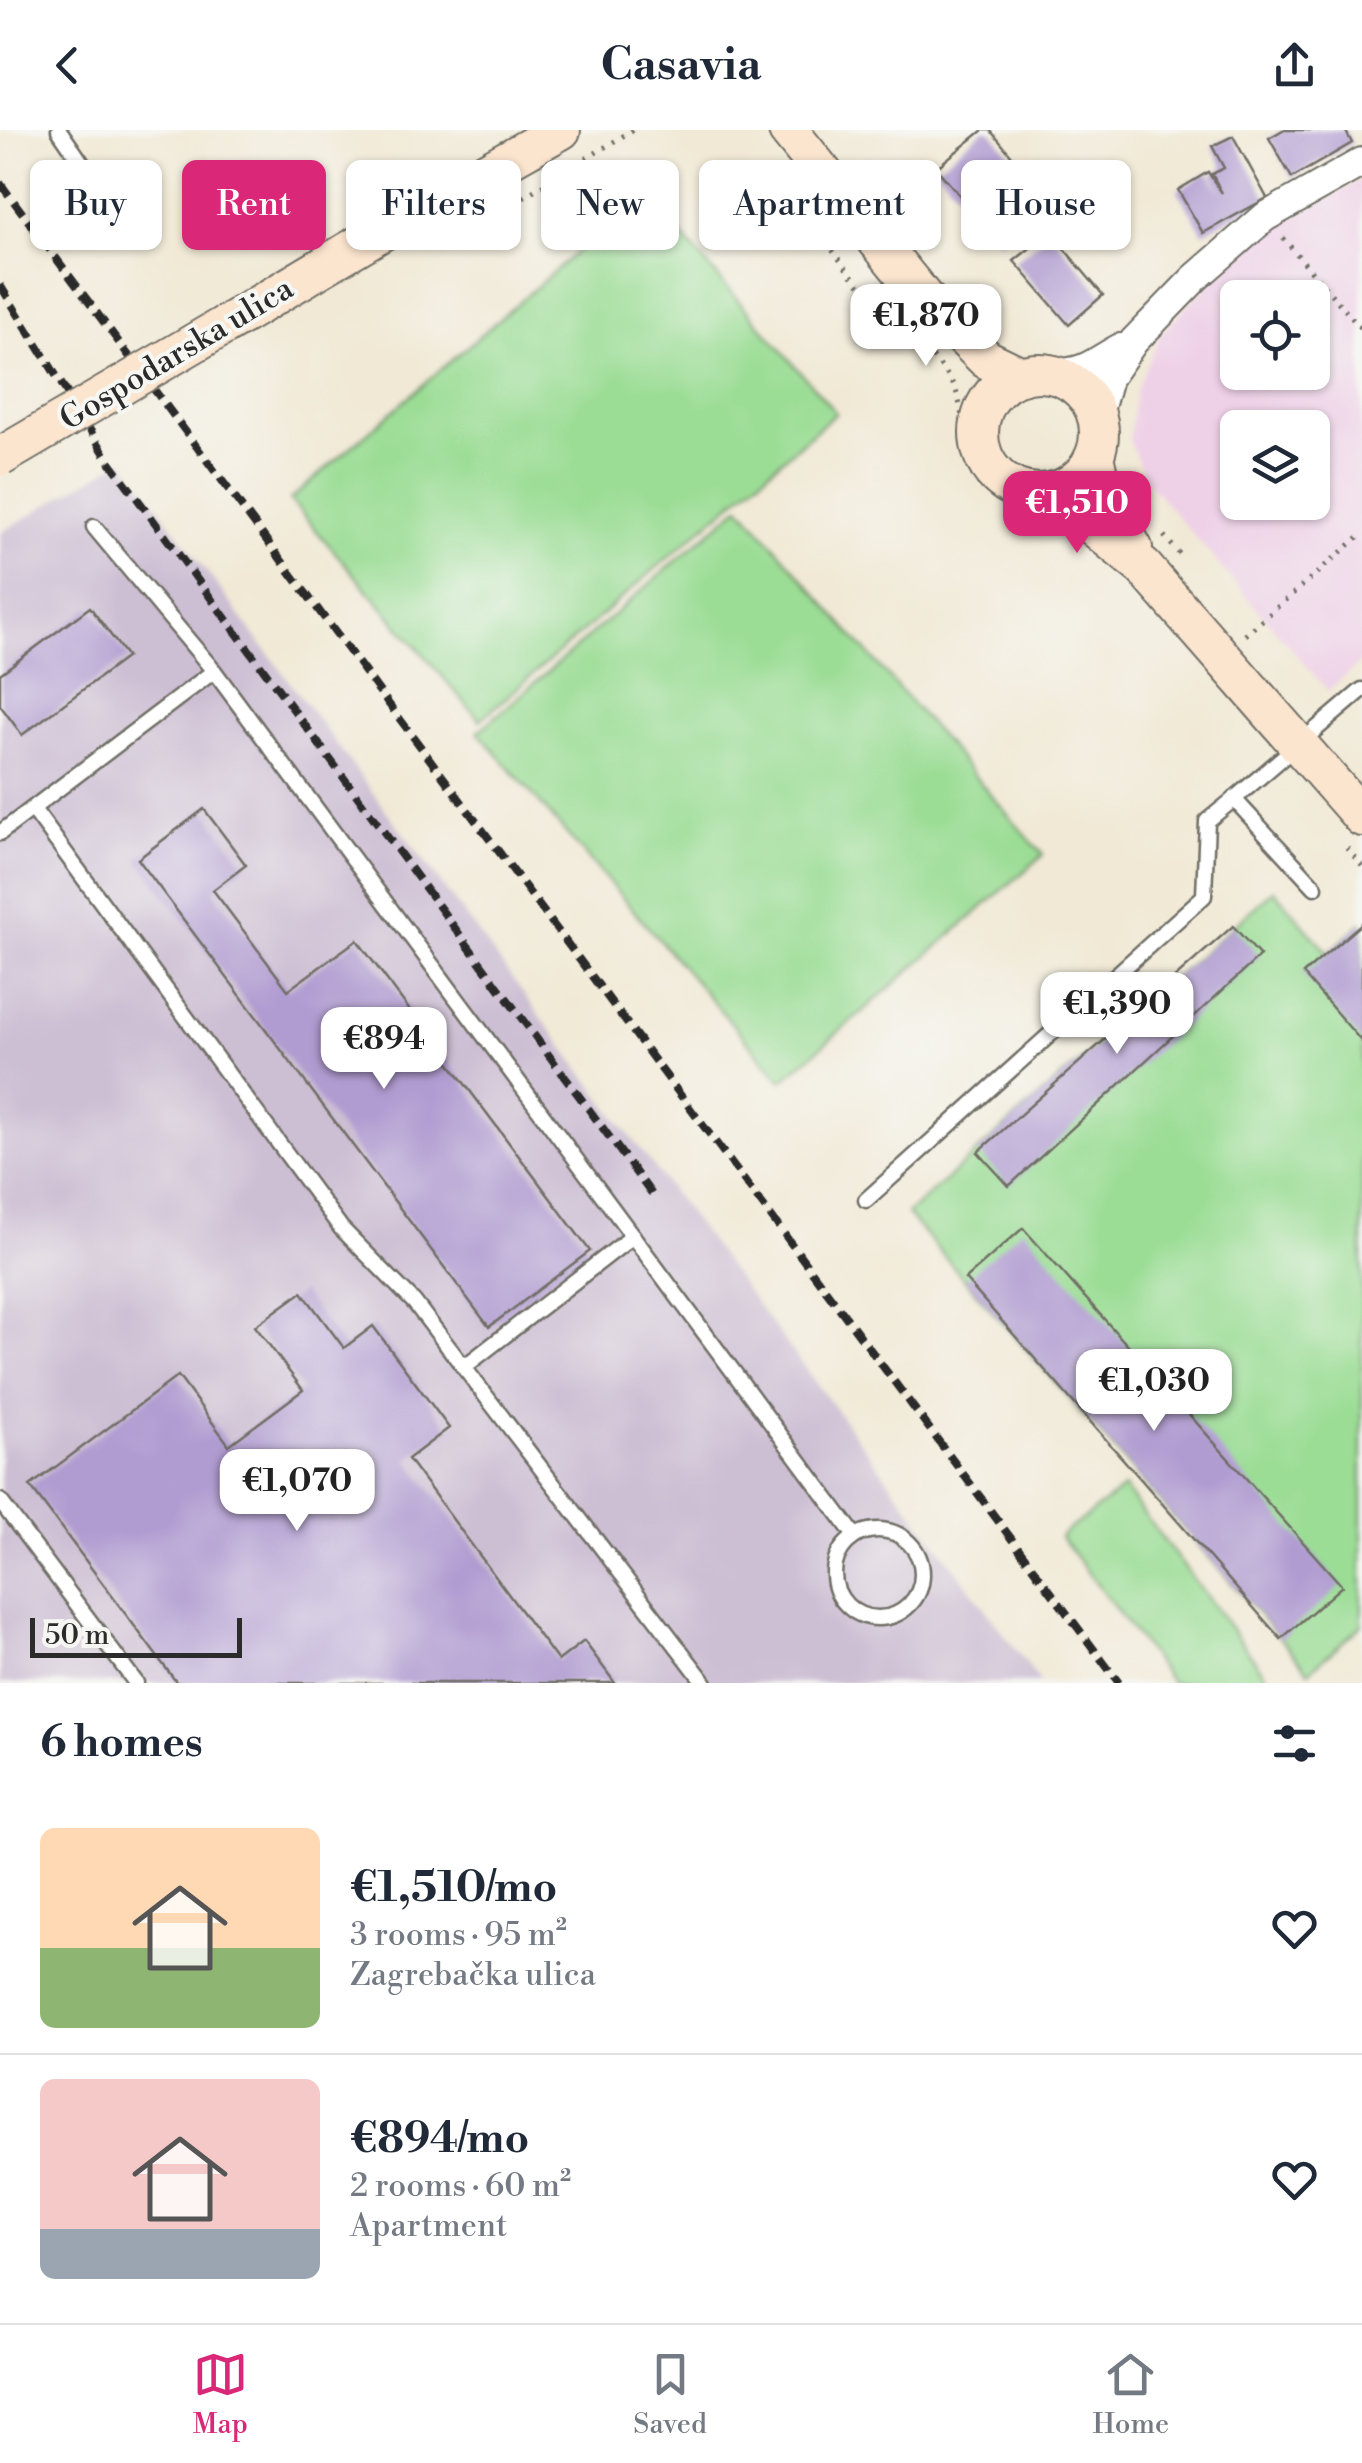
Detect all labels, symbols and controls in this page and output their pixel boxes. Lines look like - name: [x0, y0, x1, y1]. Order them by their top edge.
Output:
- text: Casavia: [601, 37, 761, 94]
- icon: back: [40, 38, 95, 93]
- icon: share: [1267, 38, 1322, 93]
- chip: Buy: [30, 160, 162, 250]
- chip: Rent: [182, 160, 326, 250]
- chip: Filters: [346, 160, 521, 250]
- chip: New: [541, 160, 679, 250]
- chip: Apartment: [699, 160, 941, 250]
- chip: House: [961, 160, 1131, 250]
- street label: Gospodarska ulica: [52, 268, 301, 439]
- map controls: [1220, 280, 1330, 520]
- button: locate: [1220, 280, 1330, 390]
- pin: €1,870: [845, 284, 1007, 369]
- text: €1,870: [872, 296, 980, 336]
- button: layers: [1220, 410, 1330, 520]
- pin: €1,510: [996, 471, 1158, 556]
- text: €1,510: [1025, 483, 1129, 523]
- pin: €1,390: [1036, 972, 1198, 1057]
- text: €1,390: [1062, 984, 1172, 1024]
- pin: €894: [325, 1007, 443, 1092]
- text: €894: [343, 1019, 425, 1059]
- pin: €1,030: [1073, 1349, 1235, 1434]
- text: €1,030: [1098, 1361, 1210, 1401]
- pin: €1,070: [216, 1449, 378, 1534]
- text: €1,070: [242, 1461, 352, 1501]
- scale bar: [30, 1613, 242, 1658]
- text: 50 m: [45, 1618, 109, 1653]
- icon: filters: [1267, 1716, 1322, 1771]
- text: 6 homes: [40, 1717, 203, 1770]
- text: €1,510/mo: [350, 1862, 557, 1915]
- icon: home: [120, 1868, 240, 1988]
- icon: heart: [1267, 1901, 1322, 1956]
- text: 3 rooms · 95 m²: [350, 1915, 567, 1955]
- text: Zagrebačka ulica: [350, 1955, 596, 1995]
- text: €894/mo: [350, 2113, 529, 2166]
- icon: home: [120, 2119, 240, 2239]
- icon: heart: [1267, 2152, 1322, 2207]
- text: 2 rooms · 60 m²: [350, 2166, 571, 2206]
- text: Apartment: [350, 2206, 507, 2246]
- tab: Map: [193, 2347, 248, 2442]
- tab: Saved: [633, 2347, 707, 2442]
- tab: Home: [1092, 2347, 1169, 2442]

